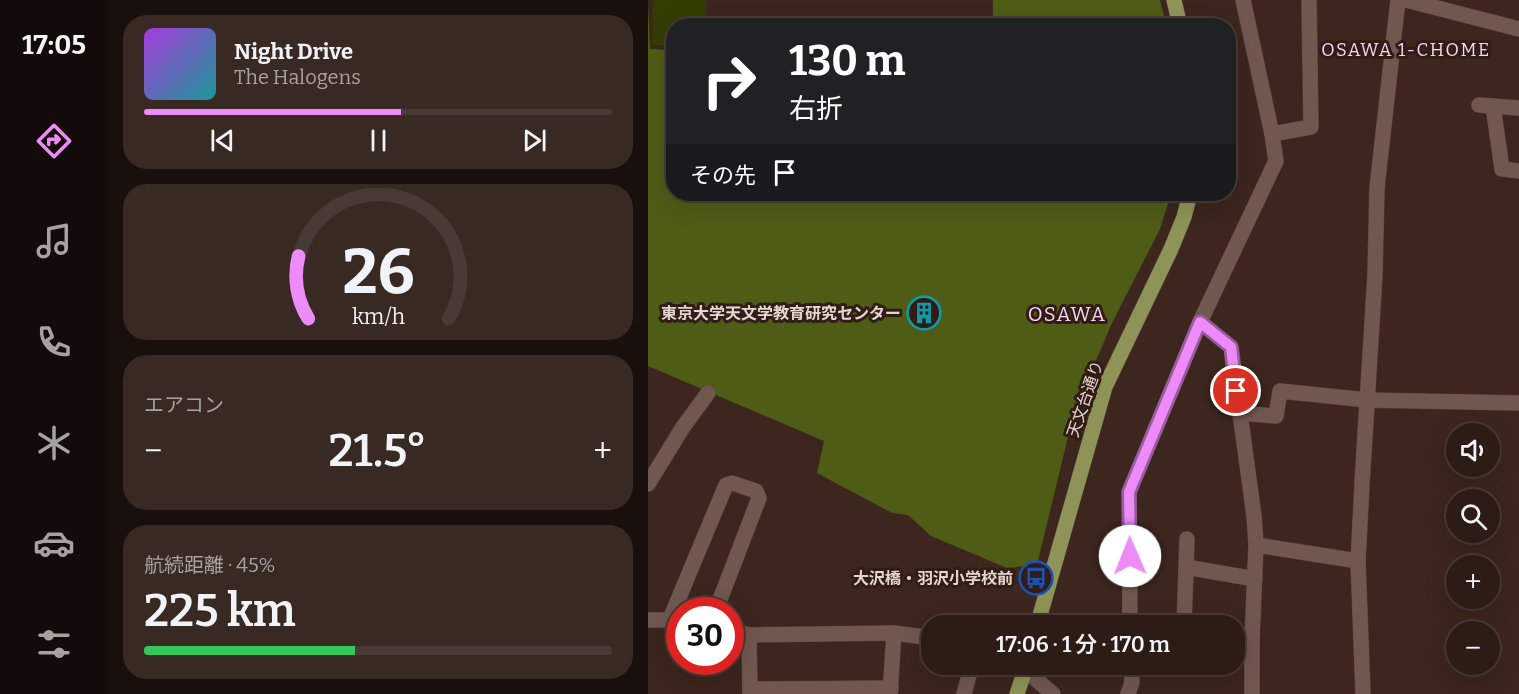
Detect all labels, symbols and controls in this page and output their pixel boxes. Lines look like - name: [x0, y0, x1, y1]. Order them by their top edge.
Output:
- text: 17:05: [22, 29, 86, 61]
- text: 130 m: [789, 36, 906, 86]
- text: Night Drive: [234, 38, 353, 65]
- district label: OSAWA 1-CHOME: [1321, 39, 1491, 61]
- icon: right: [690, 42, 768, 120]
- text: The Halogens: [234, 65, 361, 89]
- text: 右折: [789, 93, 843, 125]
- icon: directions: [33, 120, 75, 162]
- icon: previous: [206, 124, 239, 157]
- icon: pause: [362, 124, 395, 157]
- icon: next: [518, 124, 551, 157]
- icon: arrive: [768, 156, 801, 189]
- text: その先: [690, 162, 756, 189]
- icon: music: [33, 220, 75, 262]
- text: 26: [342, 236, 414, 311]
- building icon: 東京大学天文学教育研究センター: [906, 295, 942, 331]
- district label: OSAWA: [1028, 302, 1106, 326]
- place label: 東京大学天文学教育研究センター: [661, 304, 901, 323]
- text: km/h: [351, 305, 405, 331]
- icon: phone: [33, 321, 75, 363]
- street label: 天文台通り: [1063, 358, 1107, 440]
- pin: [1210, 365, 1261, 416]
- icon: arrive: [1219, 374, 1252, 407]
- text: エアコン: [144, 393, 224, 417]
- icon: climate: [33, 422, 75, 464]
- map controls: [1446, 423, 1500, 675]
- button: sound: [1446, 423, 1500, 477]
- text: 21.5°: [329, 424, 427, 478]
- text: −: [144, 431, 162, 471]
- text: +: [593, 431, 612, 471]
- button: search: [1446, 489, 1500, 543]
- icon: car: [33, 522, 75, 564]
- position arrow: [1098, 524, 1162, 588]
- text: 航続距離 · 45%: [144, 553, 276, 577]
- button: +: [1446, 555, 1500, 609]
- bus stop icon: 大沢橋・羽沢小学校前: [1018, 560, 1054, 596]
- place label: 大沢橋・羽沢小学校前: [853, 569, 1013, 588]
- text: 225 km: [144, 584, 296, 638]
- speed limit sign: 30: [666, 597, 744, 675]
- button: −: [1446, 621, 1500, 675]
- icon: filters: [33, 623, 75, 665]
- text: 17:06 · 1 分 · 170 m: [996, 631, 1170, 658]

